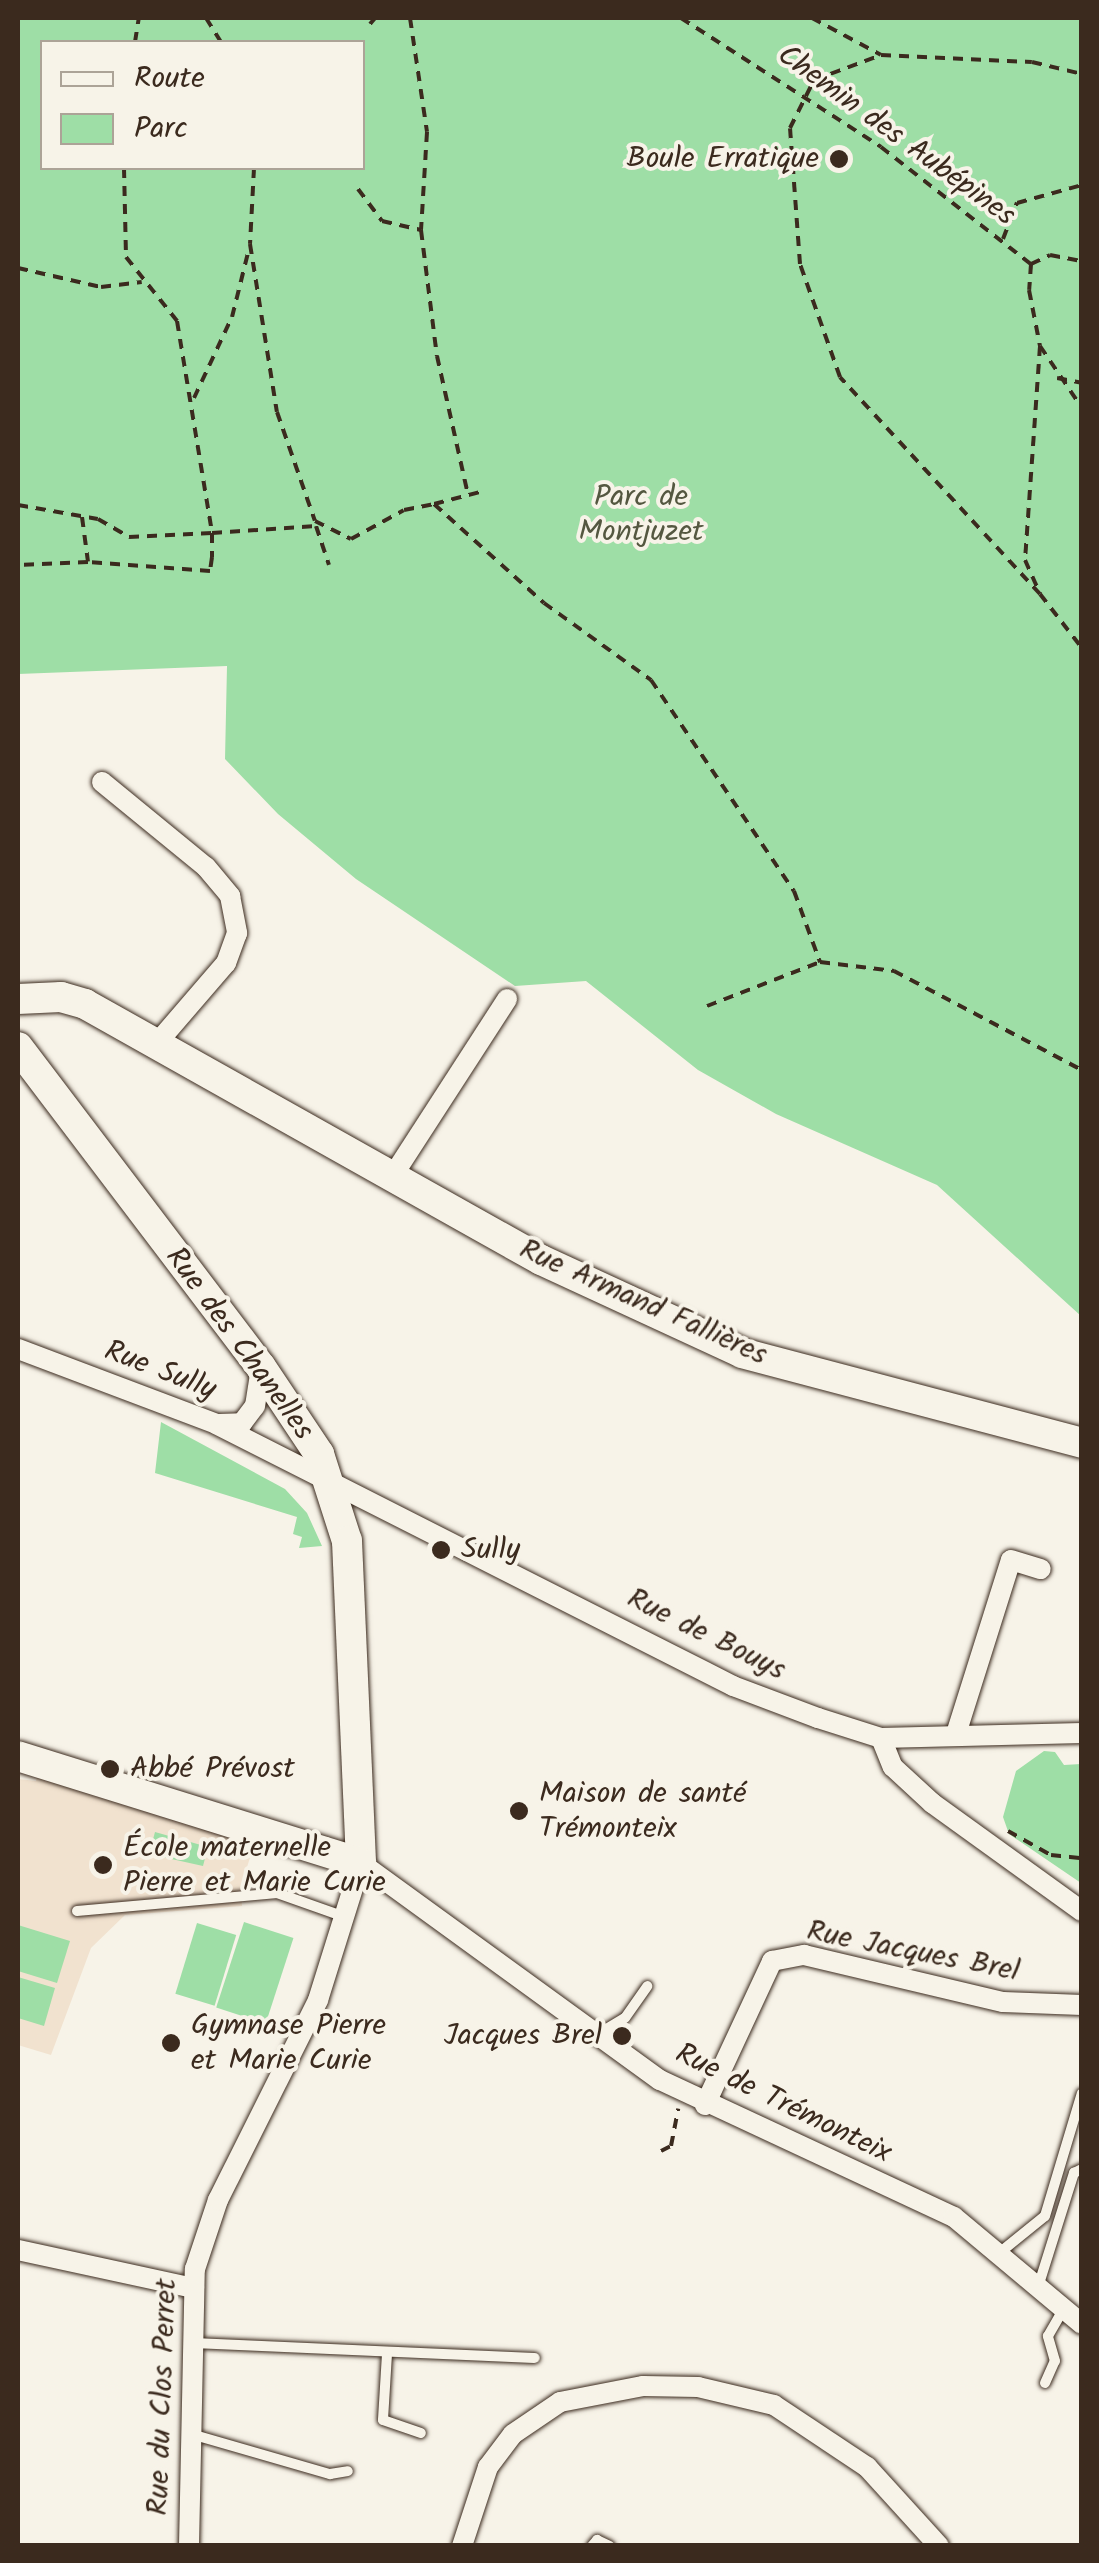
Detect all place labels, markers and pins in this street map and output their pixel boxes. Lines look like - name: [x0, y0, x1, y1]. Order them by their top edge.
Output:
- place label: Boule Erratique: [627, 141, 819, 177]
- marker: Boule Erratique: [828, 148, 850, 170]
- place label: Sully: [461, 1532, 520, 1568]
- marker: Sully: [430, 1539, 452, 1561]
- place label: Abbé Prévost: [130, 1751, 295, 1787]
- marker: Abbé Prévost: [99, 1758, 121, 1780]
- place label: Maison de santé Trémonteix: [539, 1776, 746, 1846]
- marker: Maison de santé Trémonteix: [508, 1800, 530, 1822]
- place label: École maternelle Pierre et Marie Curie: [123, 1830, 386, 1900]
- marker: École maternelle Pierre et Marie Curie: [92, 1854, 114, 1876]
- place label: Gymnase Pierre et Marie Curie: [191, 2008, 386, 2078]
- place label: Jacques Brel: [444, 2018, 602, 2054]
- marker: Jacques Brel: [611, 2025, 633, 2047]
- marker: Gymnase Pierre et Marie Curie: [160, 2032, 182, 2054]

